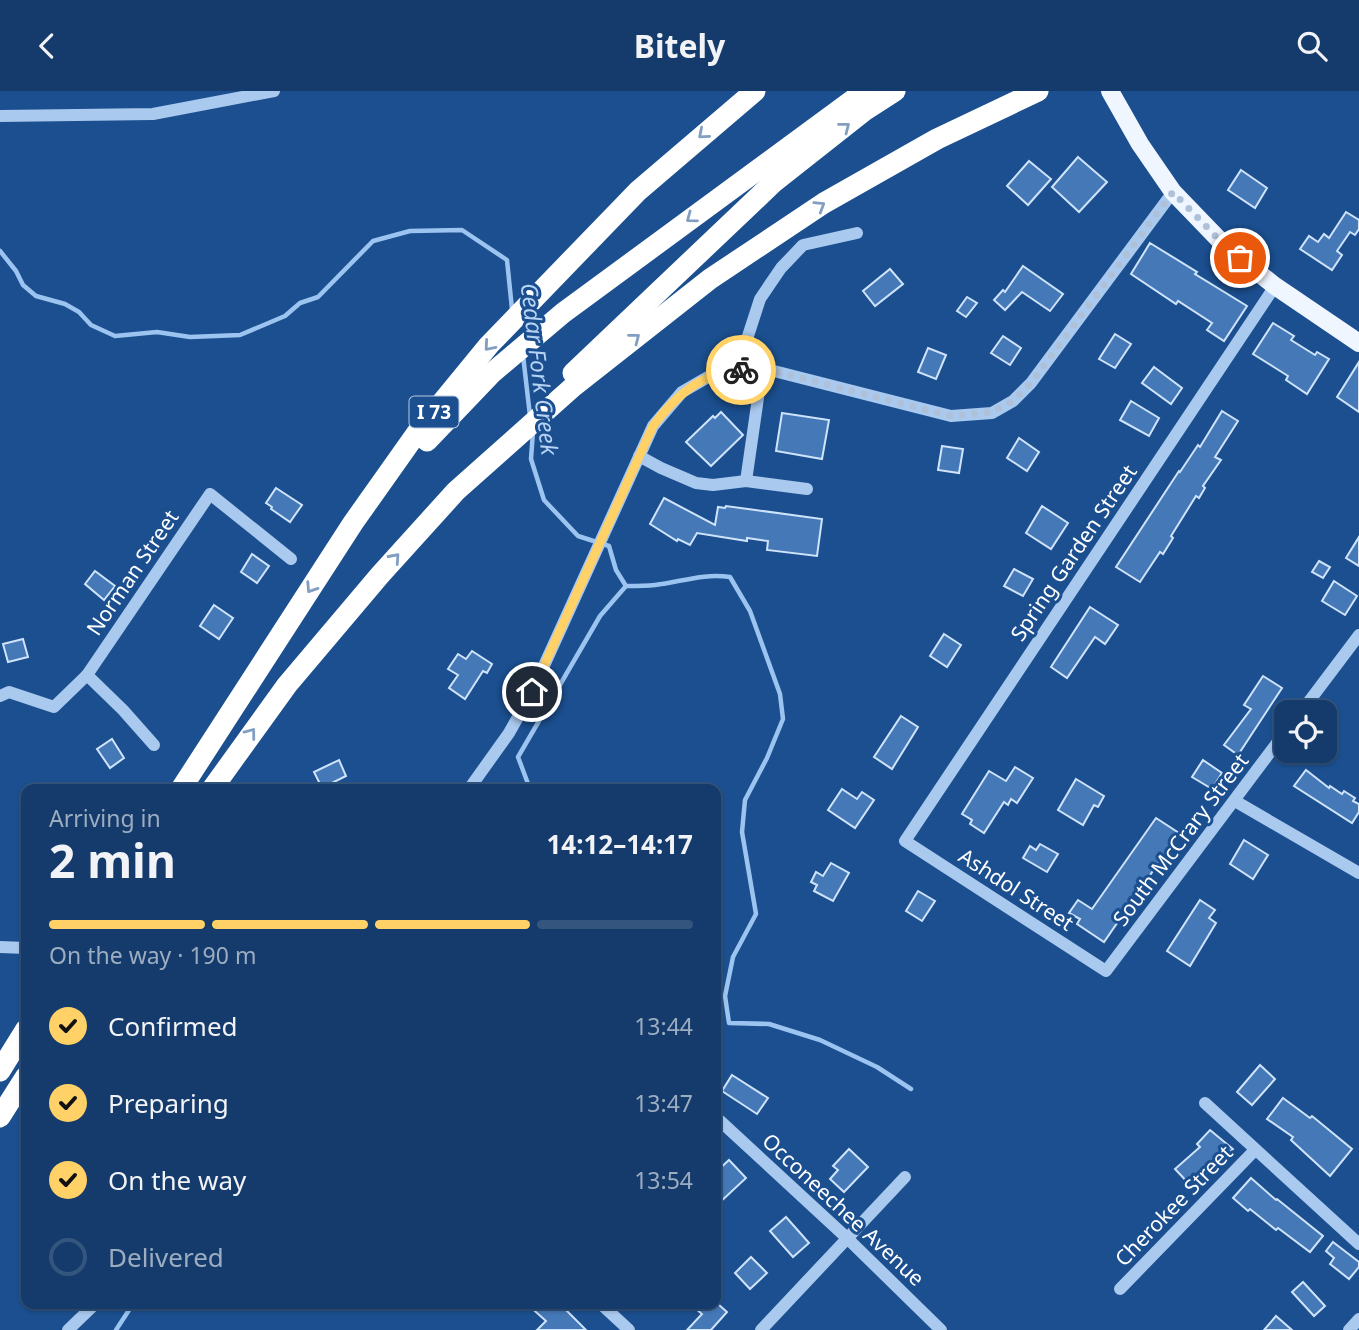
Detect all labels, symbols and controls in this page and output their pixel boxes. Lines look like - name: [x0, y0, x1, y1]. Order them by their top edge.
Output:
- text: Bitely: [634, 24, 725, 67]
- icon: back: [28, 27, 66, 65]
- icon: search: [1293, 27, 1331, 65]
- one-way arrow: [837, 122, 849, 135]
- one-way arrow: [698, 126, 711, 139]
- one-way arrow: [812, 202, 825, 215]
- one-way arrow: [686, 210, 699, 222]
- pin: [1210, 228, 1270, 288]
- icon: bag: [1221, 239, 1259, 277]
- water label: Cedar Fork Creek: [514, 281, 567, 459]
- one-way arrow: [627, 334, 640, 347]
- courier: [706, 335, 776, 405]
- one-way arrow: [485, 338, 497, 351]
- icon: bike: [722, 351, 760, 389]
- road number: I 73: [410, 397, 458, 427]
- street label: Spring Garden Street: [1004, 458, 1143, 646]
- street label: Norman Street: [80, 504, 185, 641]
- one-way arrow: [387, 553, 400, 566]
- one-way arrow: [306, 580, 319, 593]
- pin: [502, 662, 562, 722]
- icon: home: [513, 673, 551, 711]
- map controls: [1274, 700, 1337, 763]
- button: locate: [1274, 700, 1337, 763]
- one-way arrow: [243, 729, 255, 741]
- street label: South McCrary Street: [1106, 747, 1255, 931]
- text: Arriving in: [49, 802, 161, 834]
- text: 14:12–14:17: [546, 826, 693, 862]
- text: 2 min: [49, 829, 176, 891]
- street label: Ashdol Street: [954, 842, 1080, 937]
- text: On the way · 190 m: [49, 939, 256, 971]
- icon: check: [49, 1007, 87, 1045]
- text: Confirmed: [108, 1008, 238, 1044]
- text: 13:44: [634, 1010, 693, 1042]
- icon: check: [49, 1084, 87, 1122]
- text: Preparing: [108, 1085, 229, 1121]
- text: 13:47: [634, 1087, 693, 1119]
- street label: Occoneechee Avenue: [757, 1127, 931, 1292]
- street label: Cherokee Street: [1108, 1138, 1239, 1272]
- icon: check: [49, 1161, 87, 1199]
- text: On the way: [108, 1162, 246, 1198]
- text: 13:54: [634, 1164, 693, 1196]
- text: Delivered: [108, 1239, 224, 1275]

